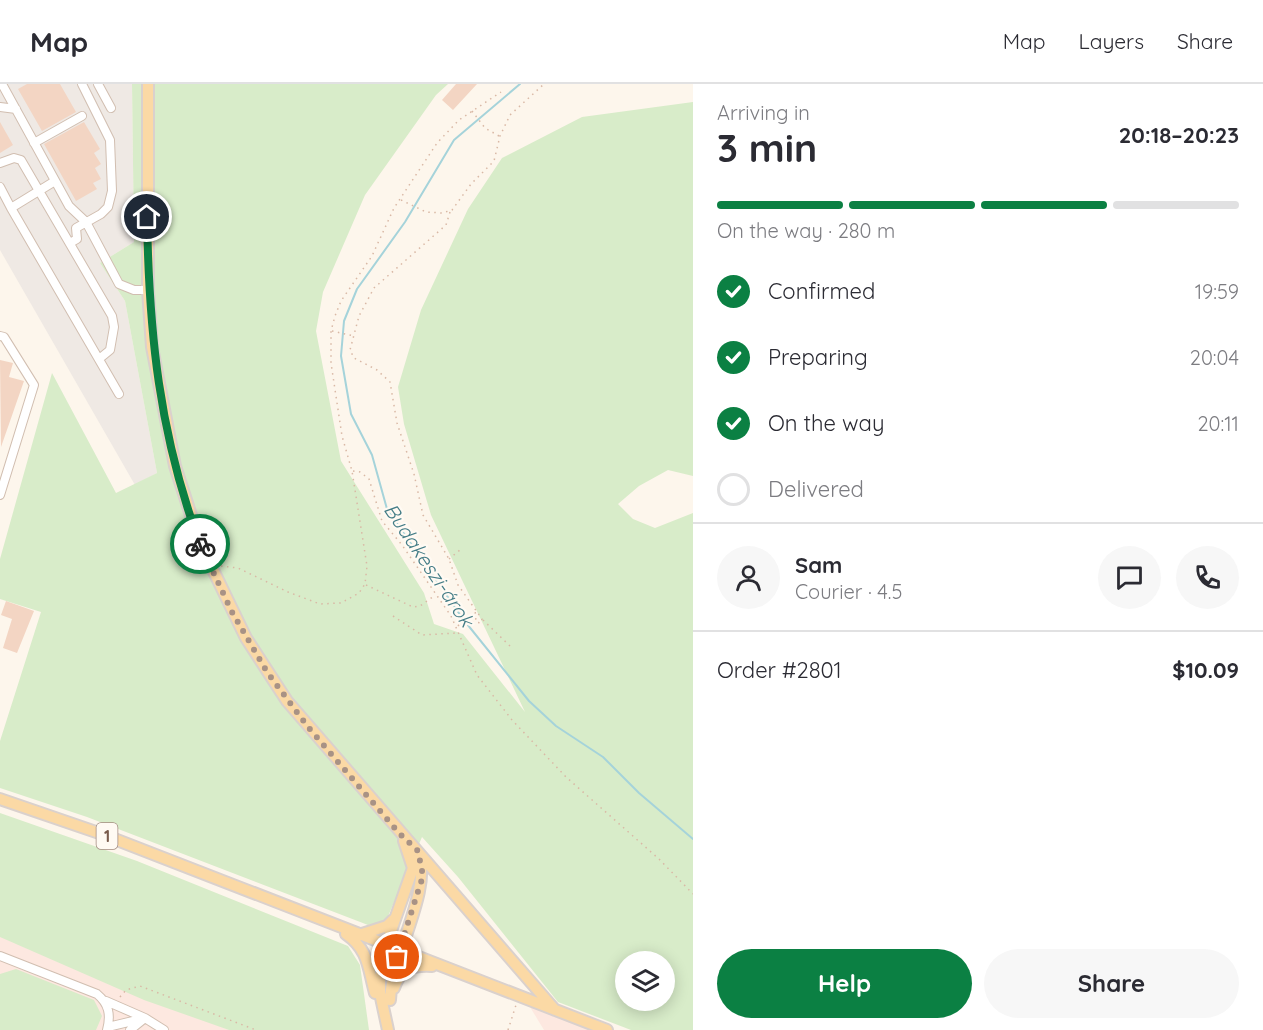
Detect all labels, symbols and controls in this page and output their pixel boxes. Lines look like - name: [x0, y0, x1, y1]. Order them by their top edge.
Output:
- text: Map: [30, 24, 88, 59]
- text: Map: [1003, 28, 1046, 54]
- text: Layers: [1079, 28, 1144, 54]
- text: Share: [1177, 28, 1233, 54]
- text: Arriving in: [717, 100, 810, 125]
- text: 20:18–20:23: [1119, 121, 1239, 149]
- text: 3 min: [717, 123, 817, 172]
- pin: [121, 191, 172, 242]
- icon: home: [130, 200, 163, 233]
- text: On the way · 280 m: [717, 218, 895, 243]
- icon: check: [717, 275, 750, 308]
- text: Confirmed: [768, 277, 875, 305]
- text: 19:59: [1195, 279, 1239, 304]
- icon: check: [717, 341, 750, 374]
- text: Preparing: [768, 343, 868, 371]
- text: 20:04: [1190, 345, 1239, 370]
- icon: check: [717, 407, 750, 440]
- text: On the way: [768, 409, 884, 437]
- text: 20:11: [1197, 411, 1239, 436]
- text: Delivered: [768, 475, 864, 503]
- water label: Budakeszi-árok: [379, 498, 481, 633]
- courier: [170, 514, 230, 574]
- icon: bike: [184, 528, 217, 561]
- button: person: [717, 546, 780, 609]
- button: chat: [1098, 546, 1161, 609]
- button: phone: [1176, 546, 1239, 609]
- text: Sam: [795, 551, 842, 579]
- text: Courier · 4.5: [795, 579, 902, 604]
- text: Order #2801: [717, 656, 842, 684]
- text: $10.09: [1172, 656, 1239, 684]
- road number: 1: [96, 823, 118, 849]
- pin: [371, 931, 422, 982]
- icon: bag: [380, 940, 413, 973]
- button: Help: [717, 949, 972, 1018]
- button: Share: [984, 949, 1239, 1018]
- map controls: [615, 951, 675, 1011]
- button: layers: [615, 951, 675, 1011]

